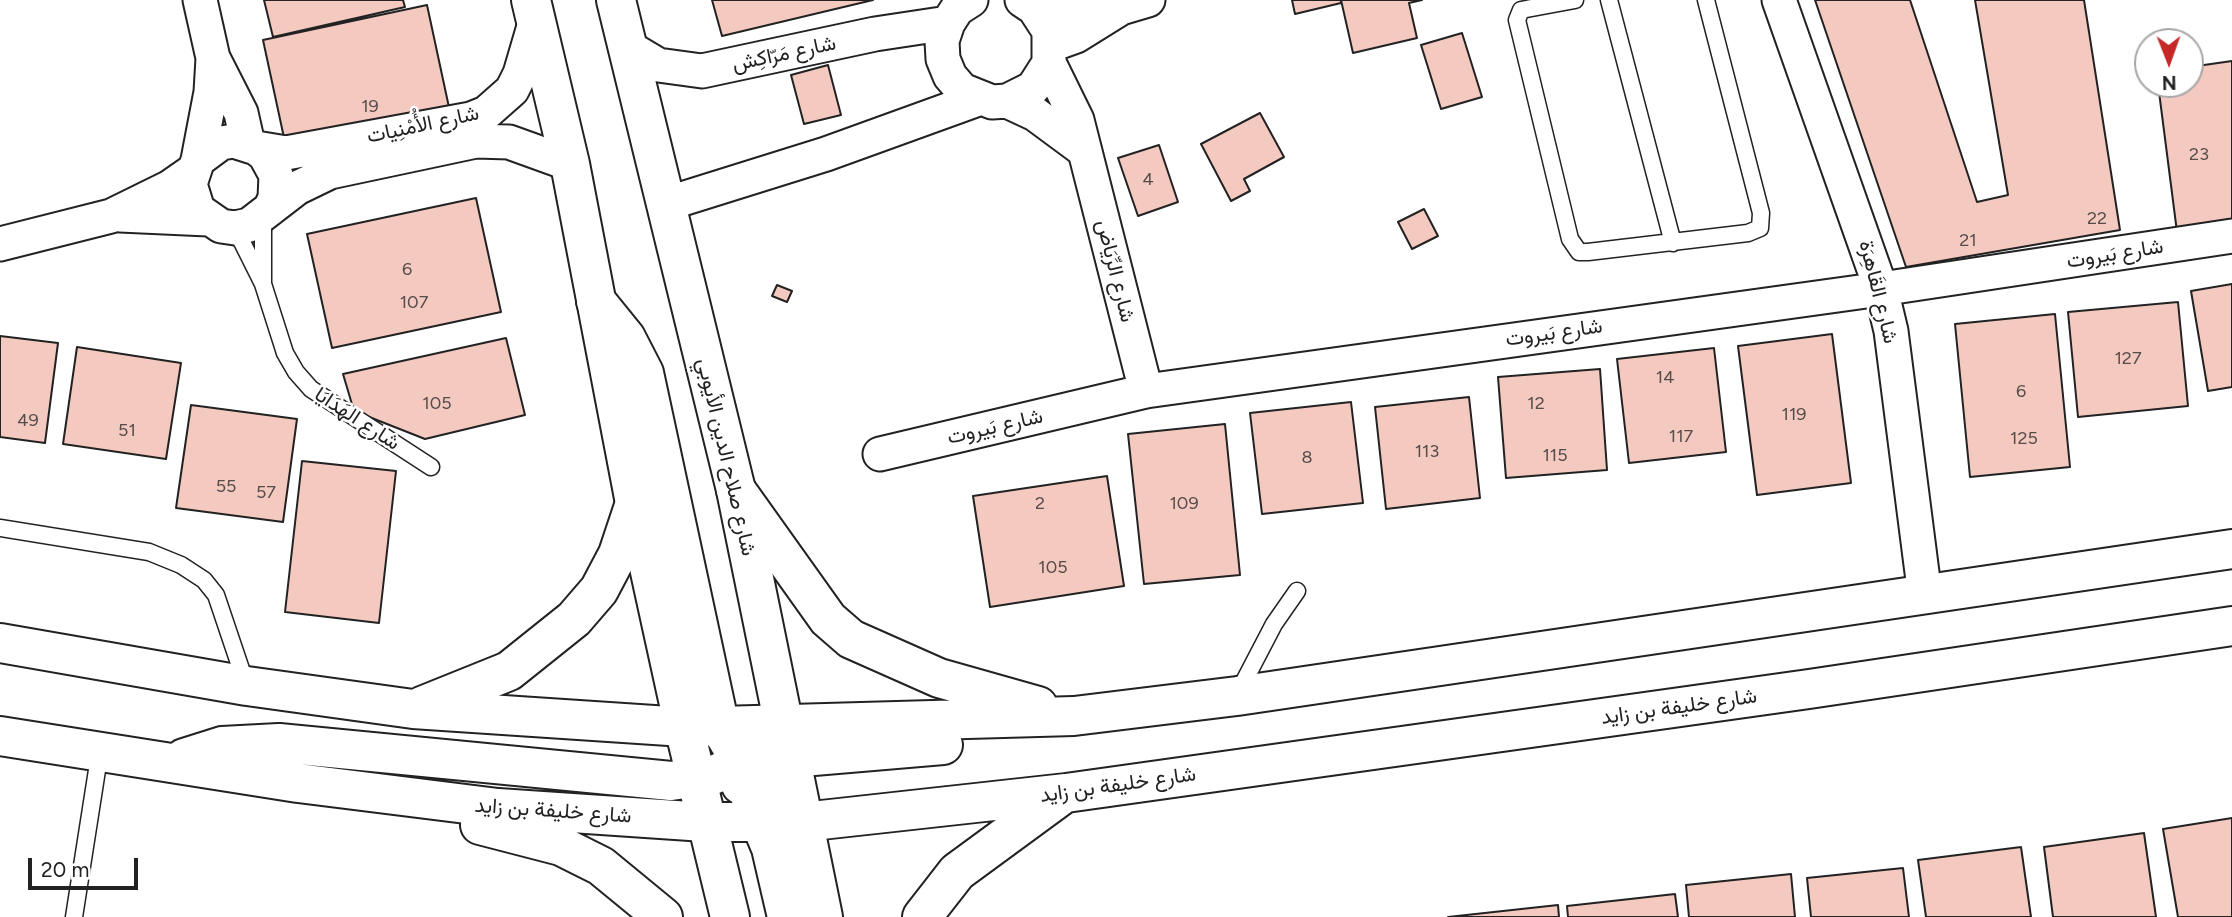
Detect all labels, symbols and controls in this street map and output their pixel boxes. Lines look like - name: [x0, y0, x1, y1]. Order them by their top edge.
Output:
- north arrow: [2134, 28, 2204, 98]
- street label: شارع مَرّاكِش: [730, 31, 838, 77]
- text: N: [2162, 71, 2177, 94]
- house number: 19: [361, 96, 379, 118]
- street label: شارع الأُمْنِيات: [365, 101, 481, 149]
- house number: 23: [2189, 144, 2209, 166]
- house number: 4: [1142, 169, 1154, 191]
- house number: 22: [2087, 208, 2107, 230]
- street label: شارع الرِّيَاض: [1090, 217, 1140, 325]
- house number: 21: [1959, 230, 1977, 252]
- street label: شارع بَيروت: [2065, 234, 2165, 274]
- street label: شارع القَاهِرَة: [1853, 238, 1903, 346]
- house number: 6: [402, 259, 412, 281]
- house number: 107: [400, 292, 428, 314]
- street label: شارع بَيروت: [1504, 314, 1604, 352]
- house number: 127: [2114, 348, 2142, 370]
- street label: شارع صلاح الدين الأيوبي: [691, 356, 761, 558]
- house number: 14: [1656, 367, 1674, 389]
- house number: 6: [2016, 381, 2026, 403]
- street label: شارع الهَدَايَا: [310, 382, 404, 456]
- house number: 105: [422, 393, 452, 415]
- house number: 12: [1527, 393, 1545, 415]
- street label: شارع بَيروت: [945, 404, 1045, 450]
- house number: 119: [1781, 404, 1807, 426]
- house number: 49: [17, 410, 39, 432]
- house number: 51: [118, 420, 136, 442]
- house number: 117: [1669, 426, 1693, 448]
- house number: 125: [2010, 428, 2038, 450]
- house number: 113: [1415, 441, 1439, 463]
- house number: 115: [1542, 445, 1568, 467]
- house number: 8: [1301, 447, 1313, 469]
- house number: 55: [216, 476, 236, 498]
- house number: 57: [256, 482, 276, 504]
- house number: 2: [1035, 493, 1045, 515]
- house number: 109: [1169, 493, 1199, 515]
- house number: 105: [1038, 557, 1068, 579]
- street label: شارع خليفة بن زايد: [1599, 684, 1759, 730]
- street label: شارع خليفة بن زايد: [1038, 762, 1198, 808]
- street label: شارع خليفة بن زايد: [474, 793, 632, 829]
- scale bar: [32, 844, 142, 888]
- text: 20 m: [41, 857, 89, 882]

